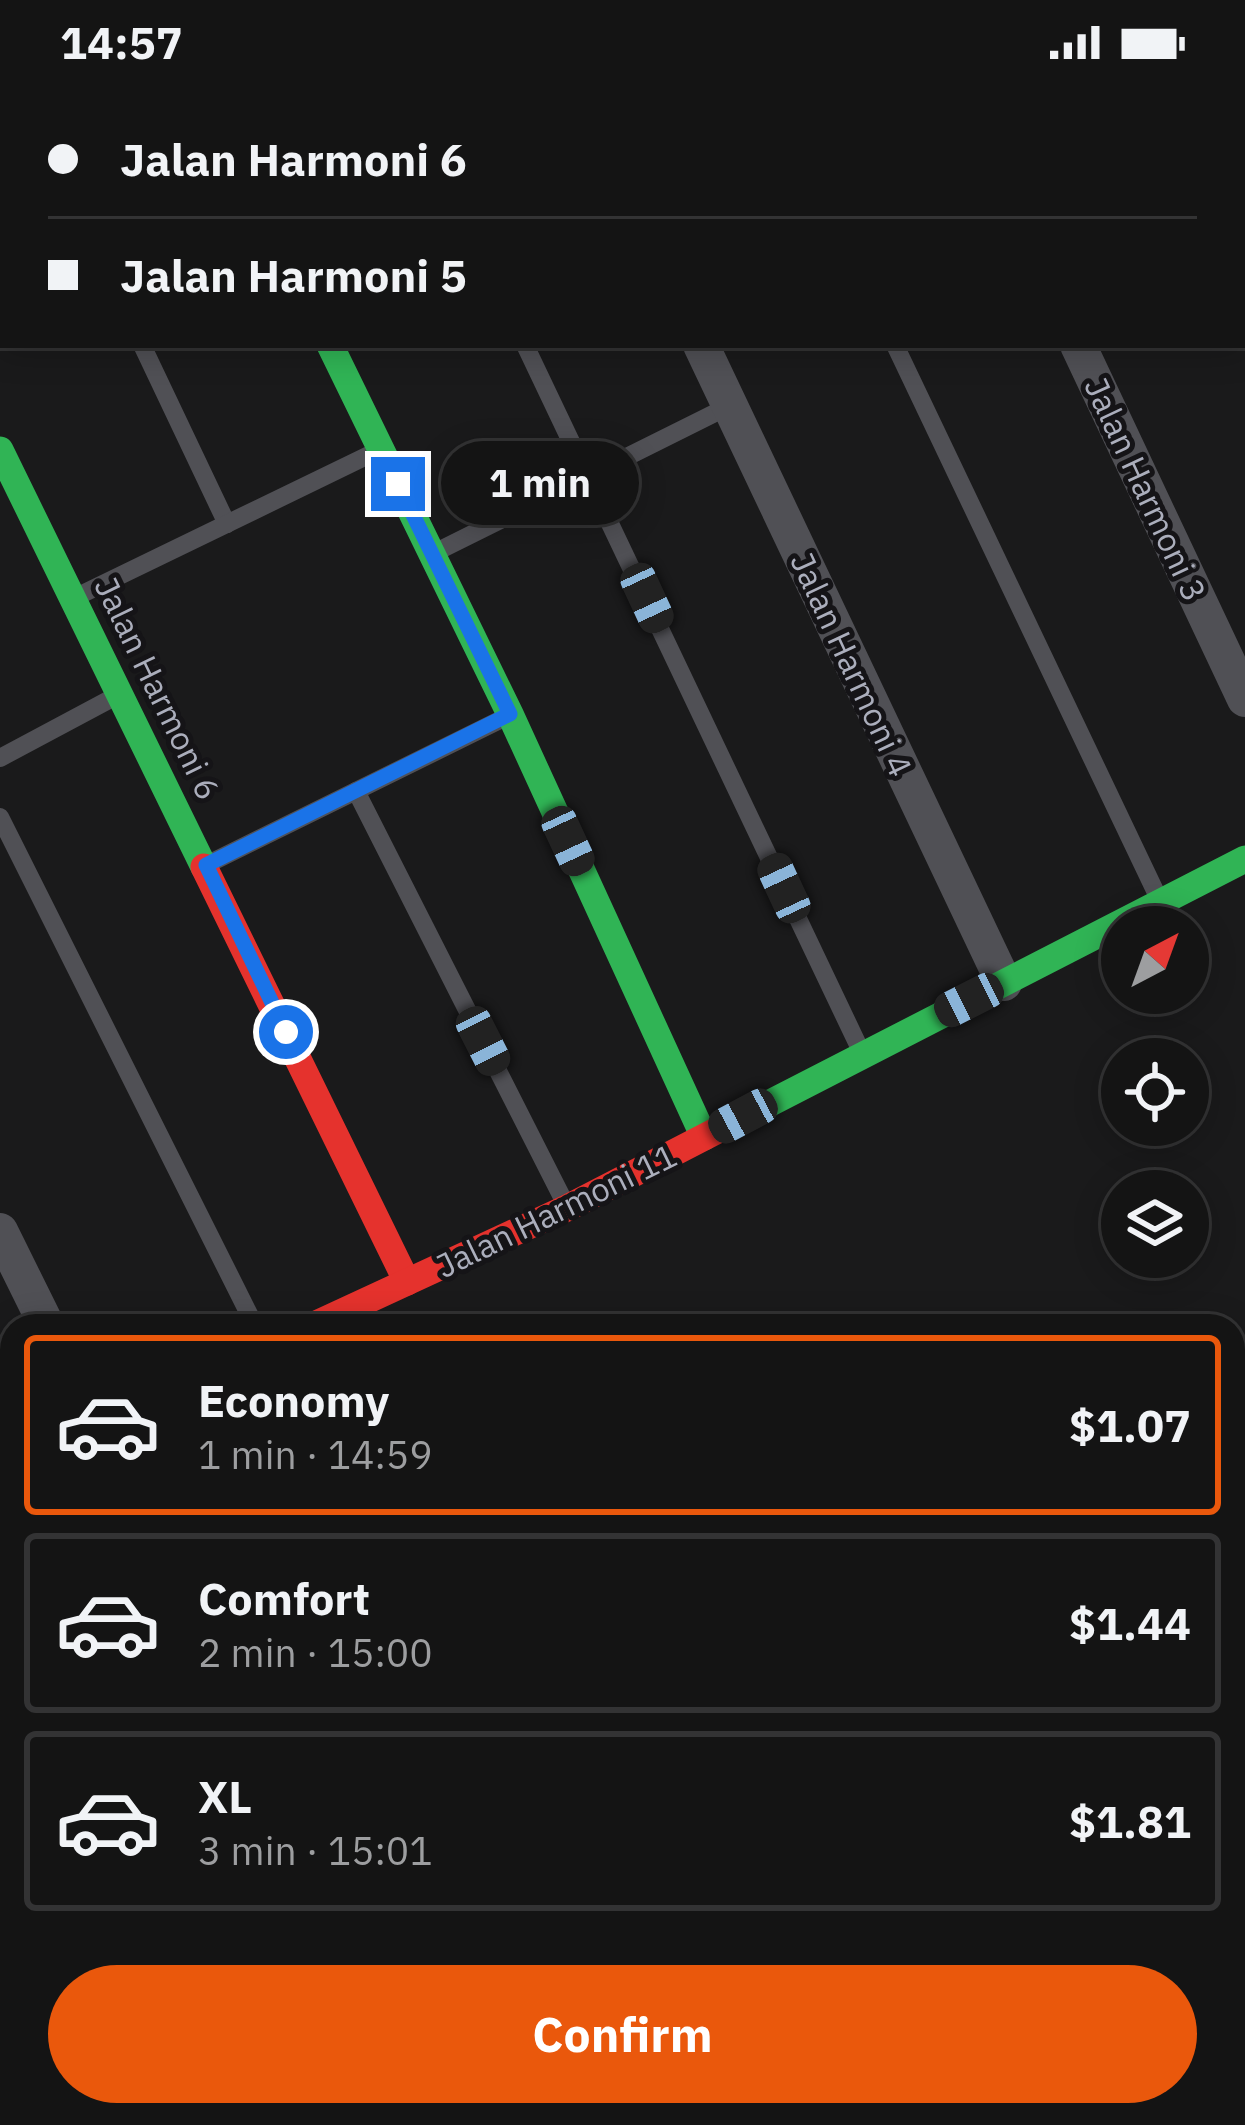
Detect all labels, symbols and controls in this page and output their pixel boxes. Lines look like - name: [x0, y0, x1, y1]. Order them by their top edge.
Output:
- text: 14:57: [60, 13, 183, 71]
- text: Jalan Harmoni 6: [120, 130, 467, 188]
- text: Jalan Harmoni 5: [120, 246, 467, 304]
- street label: Jalan Harmoni 3: [1075, 370, 1217, 608]
- callout: 1 min: [440, 442, 638, 526]
- route end: [371, 457, 425, 511]
- text: 1 min: [489, 457, 591, 508]
- street label: Jalan Harmoni 4: [781, 545, 923, 783]
- car: [615, 558, 679, 638]
- street label: Jalan Harmoni 6: [86, 570, 230, 806]
- car: [536, 801, 600, 881]
- car: [752, 848, 816, 928]
- north arrow: [1101, 906, 1209, 1014]
- map controls: [1101, 906, 1209, 1278]
- car: [929, 968, 1009, 1032]
- car: [451, 1001, 515, 1081]
- route start: [259, 1005, 313, 1059]
- button: locate: [1101, 1038, 1209, 1146]
- car: [703, 1083, 783, 1149]
- street label: Jalan Harmoni 11: [429, 1133, 683, 1287]
- button: layers: [1101, 1170, 1209, 1278]
- icon: car: [54, 1371, 162, 1479]
- text: Economy: [198, 1371, 389, 1429]
- text: $1.07: [1069, 1396, 1191, 1454]
- text: 1 min · 14:59: [198, 1429, 433, 1480]
- icon: car: [54, 1569, 162, 1677]
- text: Comfort: [198, 1569, 370, 1627]
- text: $1.44: [1069, 1594, 1191, 1652]
- text: 2 min · 15:00: [198, 1627, 433, 1678]
- icon: car: [54, 1767, 162, 1875]
- text: XL: [198, 1767, 252, 1825]
- text: $1.81: [1069, 1792, 1191, 1850]
- text: 3 min · 15:01: [198, 1825, 433, 1876]
- button: Confirm: [48, 1965, 1197, 2103]

